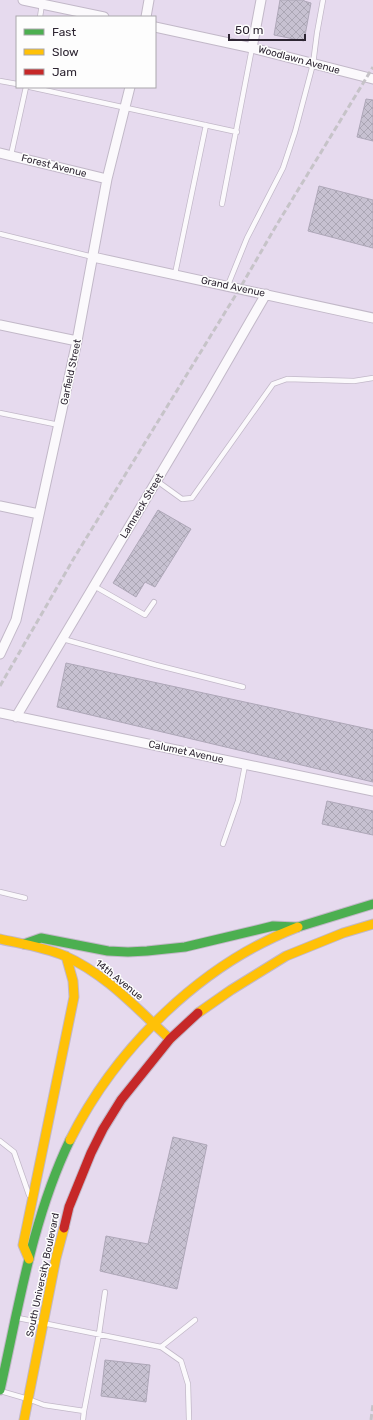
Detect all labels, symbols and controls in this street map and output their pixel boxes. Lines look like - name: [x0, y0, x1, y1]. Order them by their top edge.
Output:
- legend: [16, 16, 156, 88]
- scale bar: [229, 16, 305, 42]
- text: 50 m: [235, 23, 263, 37]
- text: Fast: [52, 25, 76, 39]
- street label: Woodlawn Avenue: [257, 43, 342, 77]
- text: Slow: [52, 45, 79, 59]
- text: Jam: [52, 65, 77, 79]
- street label: Forest Avenue: [20, 152, 88, 180]
- street label: Grand Avenue: [200, 274, 267, 300]
- street label: Garfield Street: [58, 338, 84, 406]
- street label: Lamneck Street: [118, 471, 166, 541]
- street label: Calumet Avenue: [147, 738, 225, 766]
- street label: 14th Avenue: [93, 957, 146, 1003]
- street label: South University Boulevard: [24, 1212, 62, 1338]

